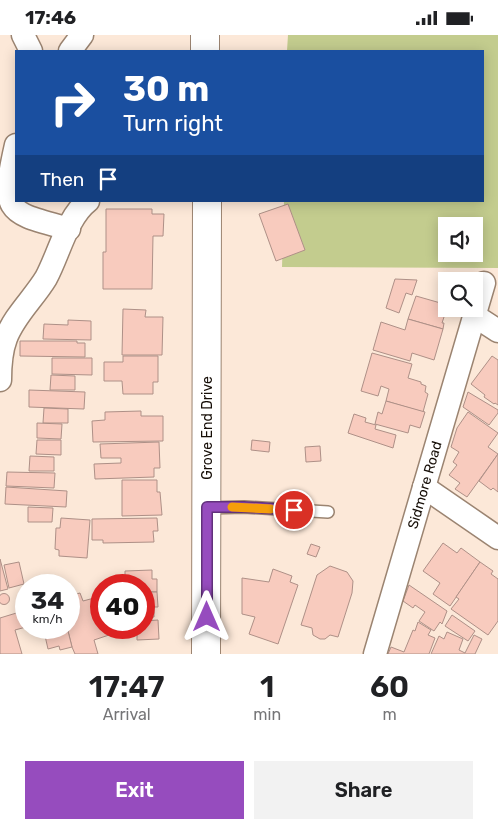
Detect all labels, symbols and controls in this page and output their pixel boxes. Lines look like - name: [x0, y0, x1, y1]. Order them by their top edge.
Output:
- text: 17:46: [25, 6, 76, 29]
- text: 30 m: [123, 68, 209, 110]
- icon: right: [40, 70, 105, 135]
- text: Turn right: [123, 110, 223, 137]
- icon: arrive: [94, 165, 122, 193]
- text: Then: [40, 168, 84, 191]
- map controls: [438, 217, 483, 317]
- button: sound: [438, 217, 483, 262]
- button: search: [438, 272, 483, 317]
- street label: Grove End Drive: [199, 376, 216, 480]
- street label: Sidmore Road: [404, 439, 446, 531]
- pin: [273, 489, 315, 531]
- icon: arrive: [280, 496, 308, 524]
- speed limit sign: 40: [90, 574, 155, 639]
- text: 34: [31, 586, 64, 615]
- position arrow: [180, 590, 232, 642]
- text: km/h: [33, 612, 62, 626]
- text: 17:47: [89, 669, 165, 705]
- text: 1: [260, 669, 274, 705]
- text: 60: [370, 669, 409, 705]
- text: Arrival: [103, 705, 151, 724]
- text: min: [253, 705, 281, 724]
- text: m: [382, 705, 397, 724]
- button: Exit: [25, 761, 244, 819]
- button: Share: [254, 761, 473, 819]

